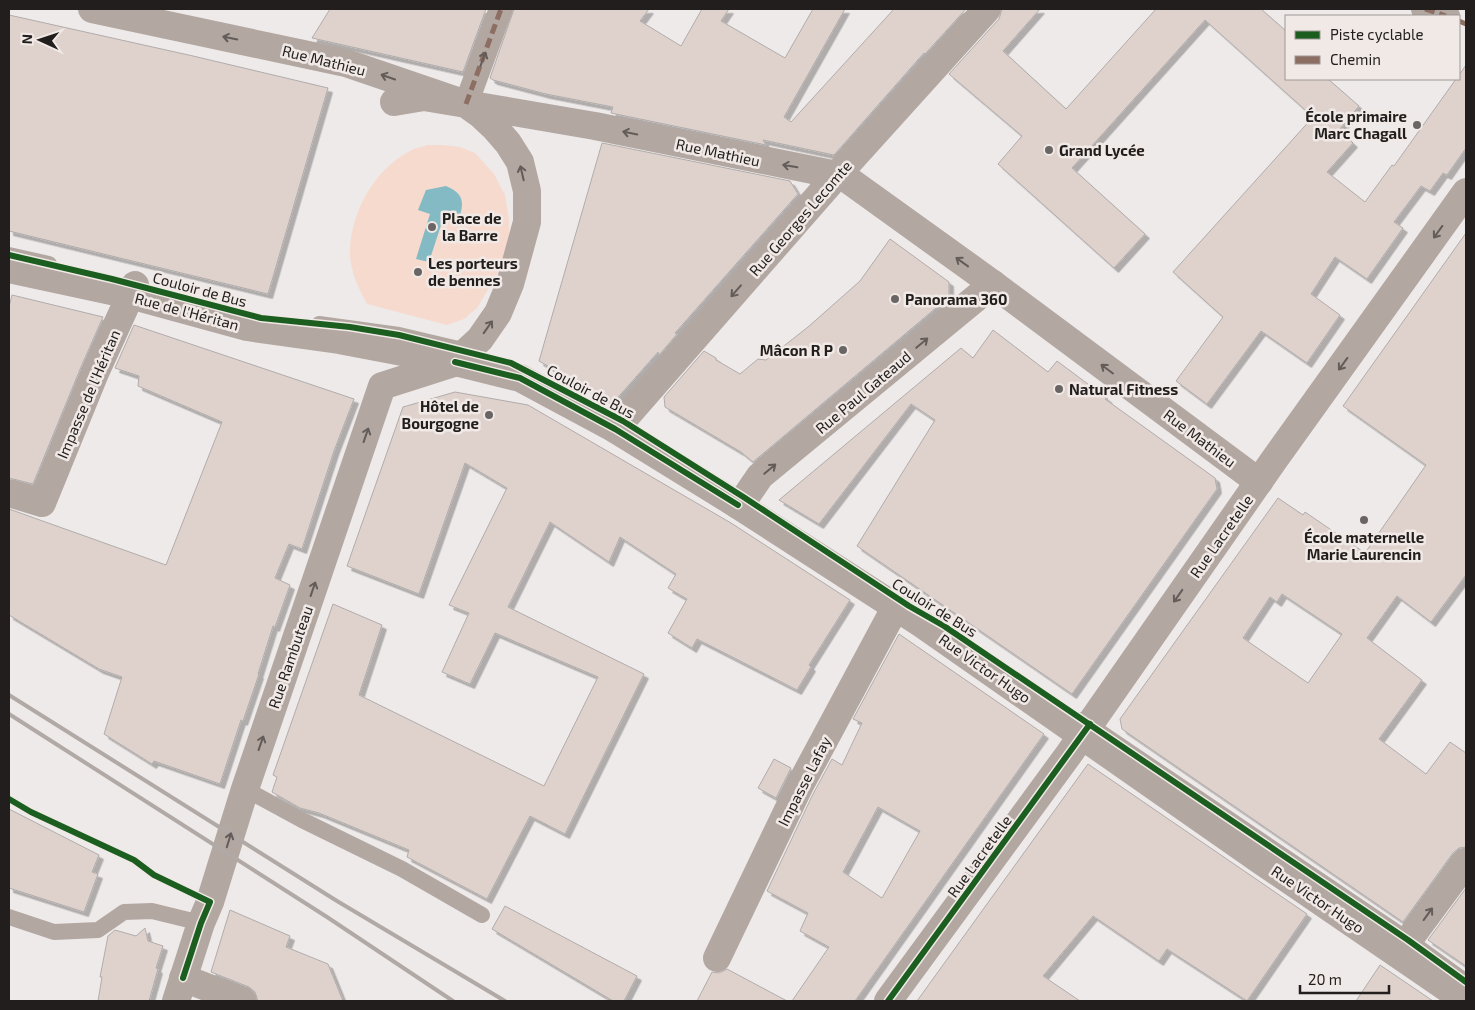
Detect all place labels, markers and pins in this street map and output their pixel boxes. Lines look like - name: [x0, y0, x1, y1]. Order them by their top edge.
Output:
- place label: École primaire Marc Chagall: [1305, 106, 1407, 142]
- marker: École primaire Marc Chagall: [1411, 119, 1423, 131]
- place label: Grand Lycée: [1059, 141, 1145, 160]
- marker: Grand Lycée: [1043, 144, 1055, 156]
- place label: Place de la Barre: [442, 209, 501, 244]
- marker: Place de la Barre: [426, 221, 438, 233]
- place label: Les porteurs de bennes: [428, 254, 518, 289]
- marker: Les porteurs de bennes: [412, 266, 424, 278]
- place label: Panorama 360: [905, 290, 1007, 308]
- marker: Panorama 360: [889, 293, 901, 305]
- place label: Mâcon R P: [760, 341, 833, 359]
- marker: Mâcon R P: [837, 344, 849, 356]
- place label: Natural Fitness: [1069, 380, 1178, 398]
- marker: Natural Fitness: [1053, 383, 1065, 395]
- place label: Hôtel de Bourgogne: [402, 397, 479, 432]
- marker: Hôtel de Bourgogne: [483, 409, 495, 421]
- marker: École maternelle Marie Laurencin: [1358, 514, 1370, 526]
- place label: École maternelle Marie Laurencin: [1304, 527, 1424, 563]

